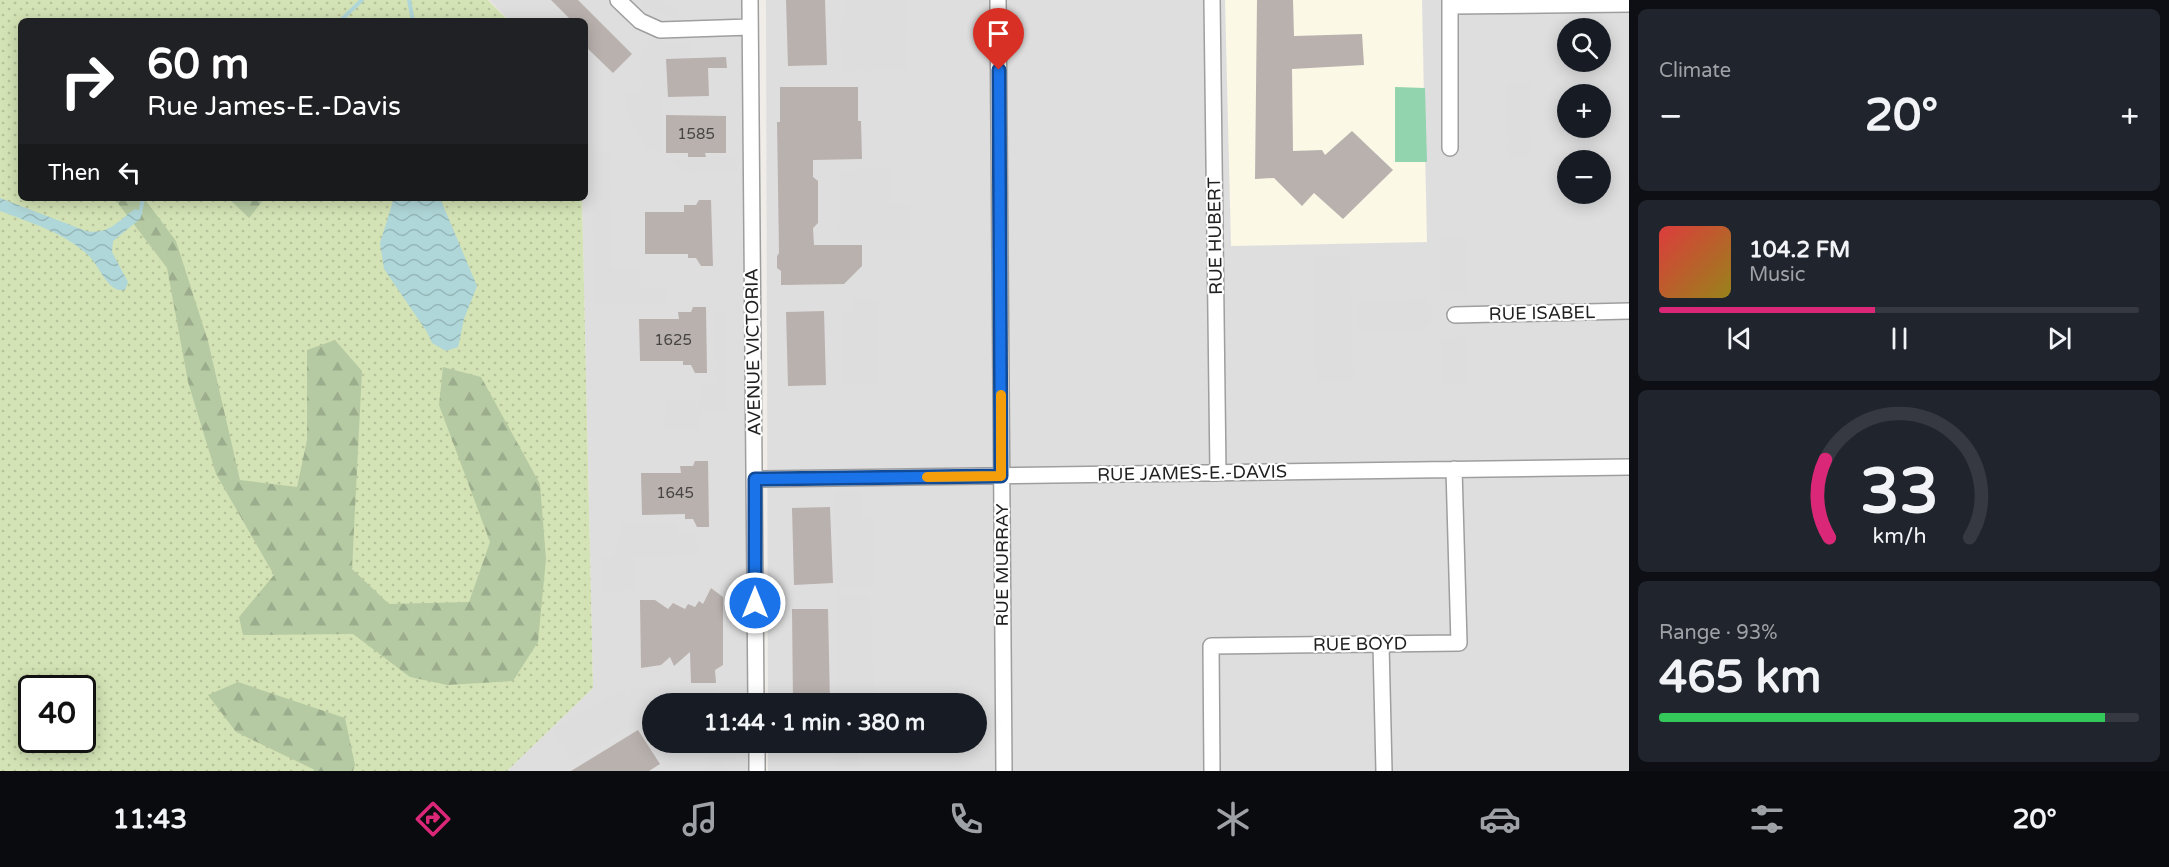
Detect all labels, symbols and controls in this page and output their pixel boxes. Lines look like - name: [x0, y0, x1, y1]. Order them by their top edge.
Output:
- pin: [973, 8, 1024, 70]
- icon: arrive: [982, 17, 1015, 50]
- map controls: [1557, 18, 1611, 204]
- button: search: [1557, 18, 1611, 72]
- text: 60 m: [147, 39, 249, 90]
- icon: right: [48, 42, 126, 120]
- text: Climate: [1659, 59, 1731, 83]
- button: +: [1557, 84, 1611, 138]
- text: 20°: [1865, 89, 1938, 143]
- text: Rue James-E.-Davis: [147, 90, 401, 123]
- text: −: [1659, 97, 1683, 136]
- text: +: [2120, 97, 2139, 136]
- house number: 1585: [677, 125, 715, 143]
- button: −: [1557, 150, 1611, 204]
- icon: left: [113, 156, 146, 189]
- text: Then: [48, 160, 101, 186]
- street label: RUE HUBERT: [1203, 177, 1227, 295]
- text: 104.2 FM: [1749, 237, 1850, 263]
- text: Music: [1749, 263, 1805, 287]
- street label: AVENUE VICTORIA: [741, 268, 765, 436]
- street label: RUE ISABEL: [1489, 301, 1596, 325]
- icon: previous: [1723, 322, 1756, 355]
- icon: pause: [1883, 322, 1916, 355]
- icon: next: [2043, 322, 2076, 355]
- house number: 1625: [654, 331, 692, 349]
- text: 33: [1860, 455, 1938, 530]
- street label: RUE JAMES-E.-DAVIS: [1097, 460, 1287, 486]
- house number: 1645: [656, 484, 694, 502]
- street label: RUE MURRAY: [991, 503, 1013, 627]
- text: km/h: [1872, 523, 1926, 549]
- position arrow: [723, 571, 787, 635]
- text: Range · 93%: [1659, 621, 1778, 645]
- street label: RUE BOYD: [1313, 632, 1407, 656]
- text: 465 km: [1659, 651, 1821, 705]
- speed limit sign: 40: [18, 675, 96, 753]
- text: 11:44 · 1 min · 380 m: [704, 710, 925, 736]
- icon: directions: [412, 798, 454, 840]
- icon: music: [679, 798, 721, 840]
- icon: phone: [945, 798, 987, 840]
- icon: climate: [1212, 798, 1254, 840]
- icon: car: [1479, 798, 1521, 840]
- icon: filters: [1746, 798, 1788, 840]
- text: 11:43: [112, 803, 187, 836]
- text: 20°: [2012, 803, 2057, 836]

